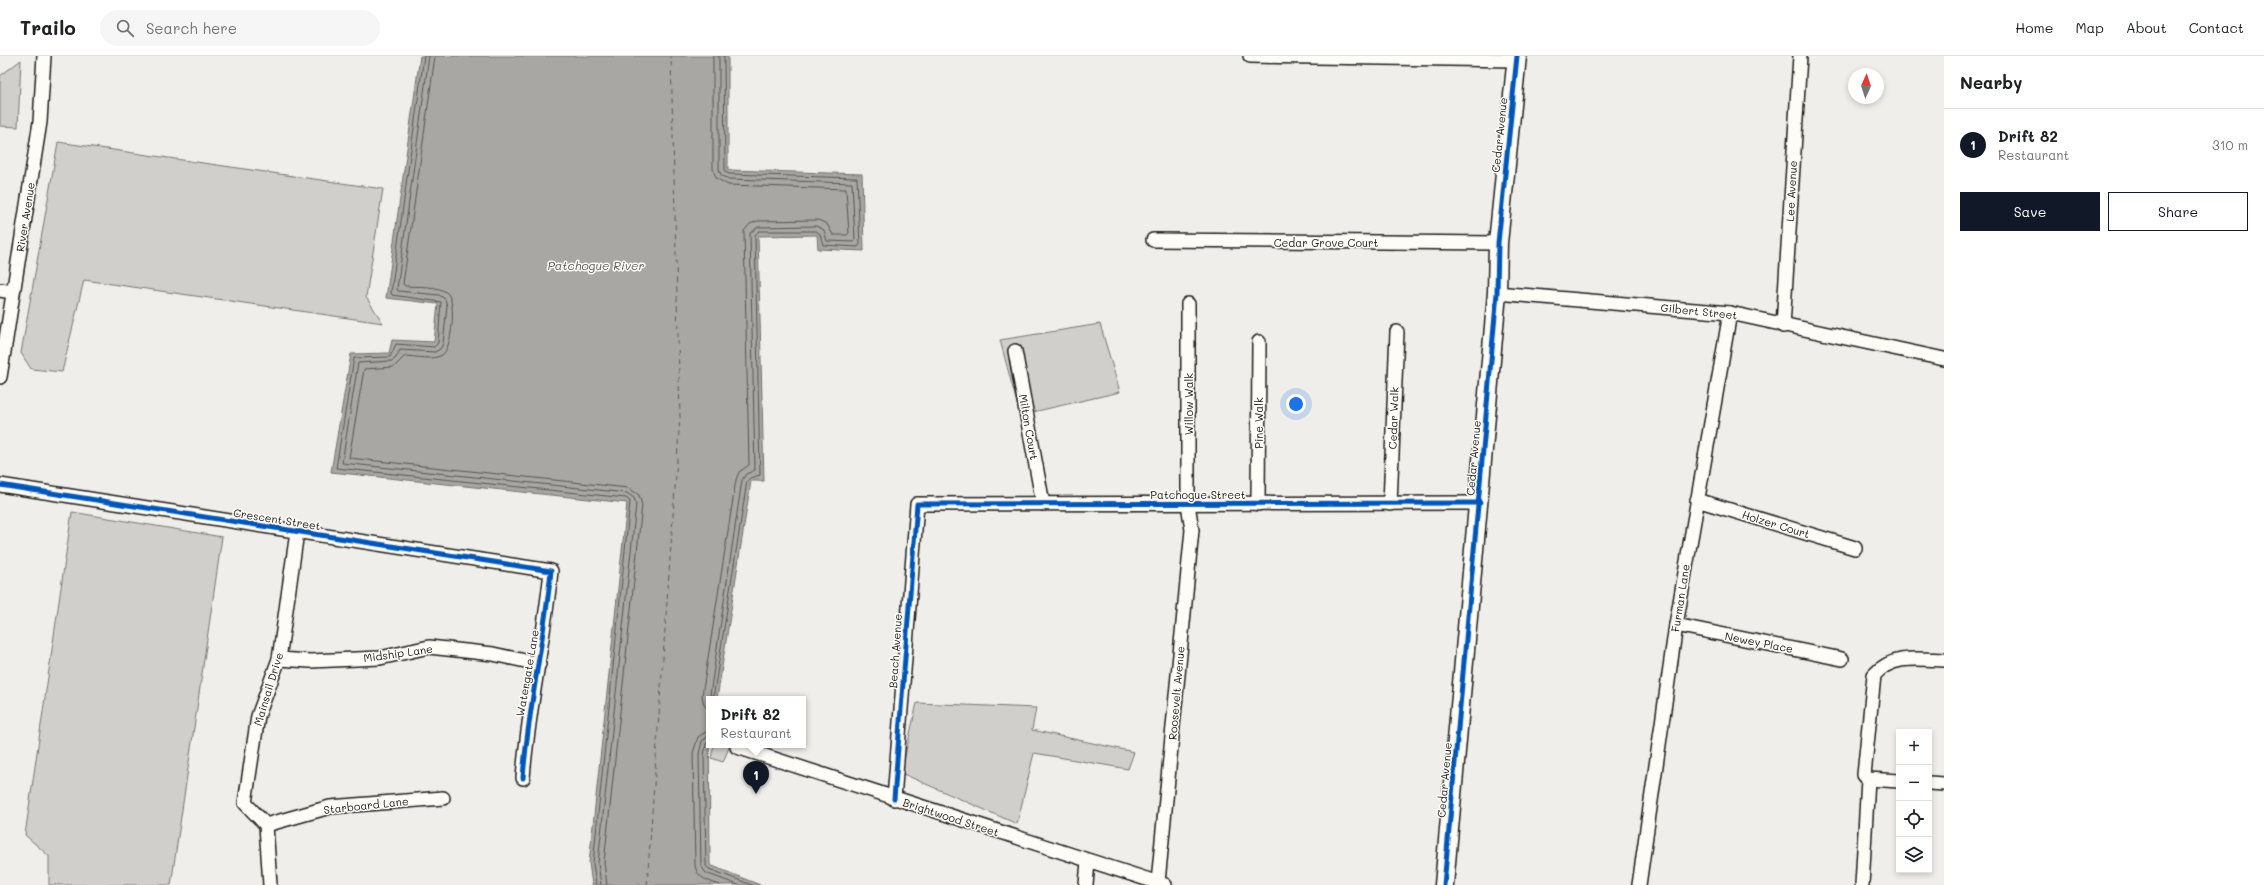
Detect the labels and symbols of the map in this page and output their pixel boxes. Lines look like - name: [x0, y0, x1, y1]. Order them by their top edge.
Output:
- north arrow: [1848, 68, 1884, 104]
- street label: Cedar Avenue: [1488, 96, 1510, 173]
- street label: Lee Avenue: [1782, 160, 1800, 222]
- street label: River Avenue: [12, 181, 38, 253]
- street label: Cedar Grove Court: [1274, 235, 1378, 250]
- water label: Patchogue River: [548, 257, 645, 273]
- street label: Gilbert Street: [1660, 300, 1738, 322]
- street label: Willow Walk: [1181, 373, 1196, 435]
- street label: Cedar Walk: [1384, 386, 1402, 450]
- street label: Milton Court: [1016, 393, 1042, 461]
- your location: [1286, 394, 1306, 414]
- street label: Pine Walk: [1251, 397, 1266, 449]
- street label: Cedar Avenue: [1462, 420, 1484, 496]
- street label: Patchogue Street: [1150, 487, 1246, 502]
- street label: Crescent Street: [232, 505, 322, 533]
- street label: Holzer Court: [1740, 507, 1812, 541]
- street label: Furman Lane: [1667, 563, 1693, 633]
- street label: Beach Avenue: [885, 613, 905, 689]
- street label: Watergate Lane: [512, 628, 542, 717]
- street label: Newey Place: [1724, 628, 1795, 656]
- street label: Midship Lane: [362, 641, 434, 665]
- street label: Roosevelt Avenue: [1164, 645, 1188, 741]
- street label: Mainsail Drive: [250, 650, 286, 728]
- street label: Cedar Avenue: [1433, 742, 1455, 818]
- pin: 1: [743, 761, 769, 794]
- street label: Starboard Lane: [323, 793, 409, 817]
- street label: Brightwood Street: [901, 794, 1001, 840]

